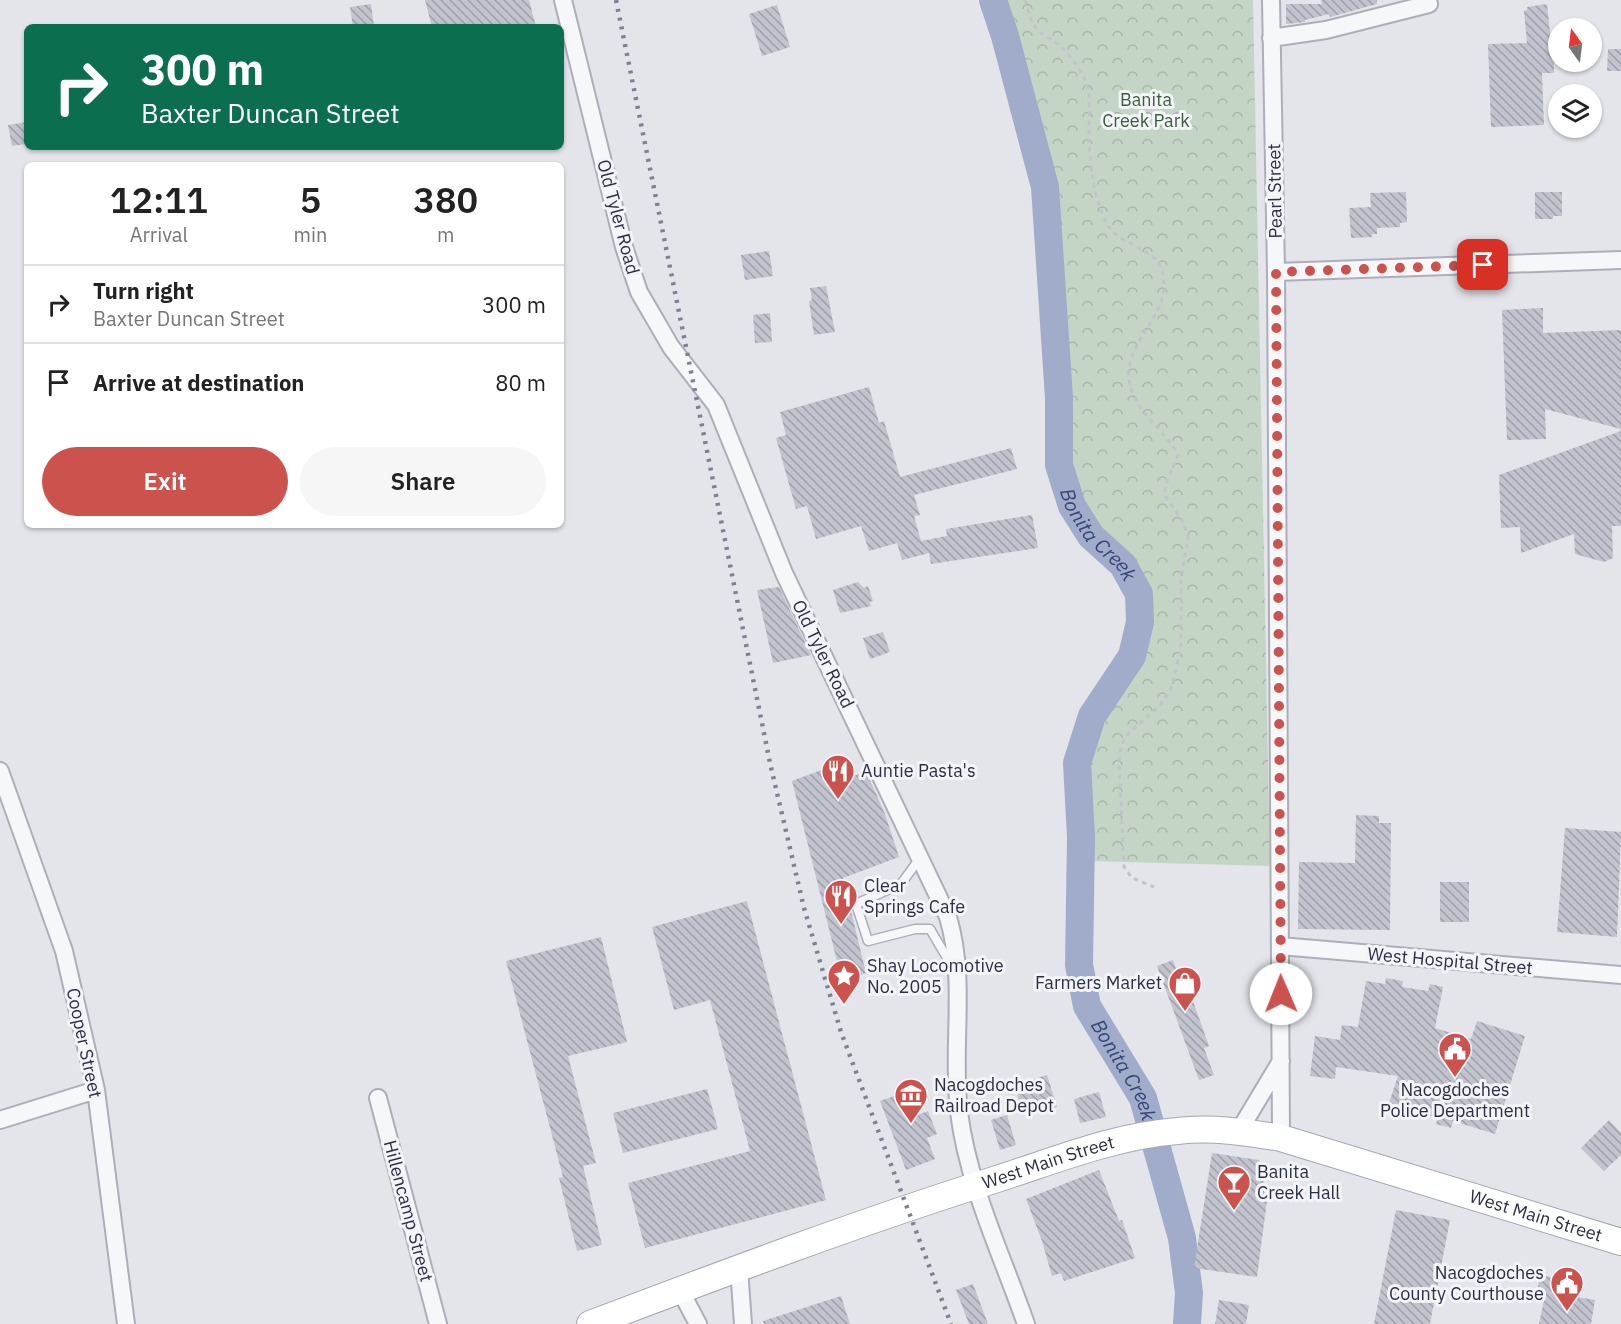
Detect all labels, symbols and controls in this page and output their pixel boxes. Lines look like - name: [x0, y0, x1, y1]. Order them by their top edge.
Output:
- north arrow: [1548, 18, 1602, 72]
- map controls: [1548, 18, 1602, 138]
- text: 300 m: [141, 42, 264, 97]
- icon: right: [42, 48, 120, 126]
- button: layers: [1548, 84, 1602, 138]
- park label: Banita Creek Park: [1102, 88, 1190, 132]
- text: Baxter Duncan Street: [141, 95, 400, 130]
- street label: Pearl Street: [1262, 143, 1287, 239]
- street label: Old Tyler Road: [592, 157, 645, 277]
- text: 12:11: [110, 176, 208, 223]
- text: 5: [300, 176, 321, 223]
- text: 380: [413, 176, 478, 223]
- text: Arrival: [130, 221, 188, 248]
- text: min: [294, 221, 327, 248]
- text: m: [437, 221, 454, 248]
- pin: [1457, 239, 1508, 290]
- icon: arrive: [1466, 248, 1499, 281]
- text: Turn right: [93, 276, 194, 305]
- icon: right: [42, 288, 75, 321]
- text: 300 m: [482, 290, 546, 319]
- text: Baxter Duncan Street: [93, 305, 285, 332]
- icon: arrive: [42, 366, 75, 399]
- text: Arrive at destination: [93, 368, 304, 397]
- text: 80 m: [495, 368, 546, 397]
- button: Exit: [42, 447, 288, 516]
- button: Share: [300, 447, 546, 516]
- water label: Bonita Creek: [1054, 485, 1143, 586]
- street label: Old Tyler Road: [787, 596, 860, 712]
- restaurant icon: Auntie Pasta's: [820, 753, 856, 800]
- place label: Auntie Pasta's: [861, 759, 976, 782]
- place label: Clear Springs Cafe: [864, 874, 965, 918]
- restaurant icon: Clear Springs Cafe: [823, 878, 859, 925]
- street label: West Hospital Street: [1366, 942, 1534, 979]
- place label: Shay Locomotive No. 2005: [867, 954, 1004, 998]
- place icon: Shay Locomotive No. 2005: [826, 958, 862, 1005]
- position arrow: [1249, 962, 1313, 1026]
- shop icon: Farmers Market: [1167, 965, 1203, 1012]
- place label: Farmers Market: [1035, 971, 1162, 994]
- street label: Cooper Street: [62, 986, 107, 1100]
- water label: Bonita Creek: [1085, 1014, 1163, 1124]
- public building icon: Nacogdoches Police Department: [1437, 1031, 1473, 1078]
- place label: Nacogdoches Railroad Depot: [934, 1073, 1054, 1117]
- museum icon: Nacogdoches Railroad Depot: [893, 1077, 929, 1124]
- place label: Nacogdoches Police Department: [1380, 1078, 1530, 1122]
- street label: West Main Street: [979, 1130, 1117, 1194]
- street label: Hillencamp Street: [379, 1138, 438, 1284]
- place label: Banita Creek Hall: [1257, 1160, 1340, 1204]
- bar icon: Banita Creek Hall: [1216, 1164, 1252, 1211]
- street label: West Main Street: [1467, 1184, 1605, 1247]
- place label: Nacogdoches County Courthouse: [1389, 1261, 1544, 1305]
- public building icon: Nacogdoches County Courthouse: [1549, 1265, 1585, 1312]

